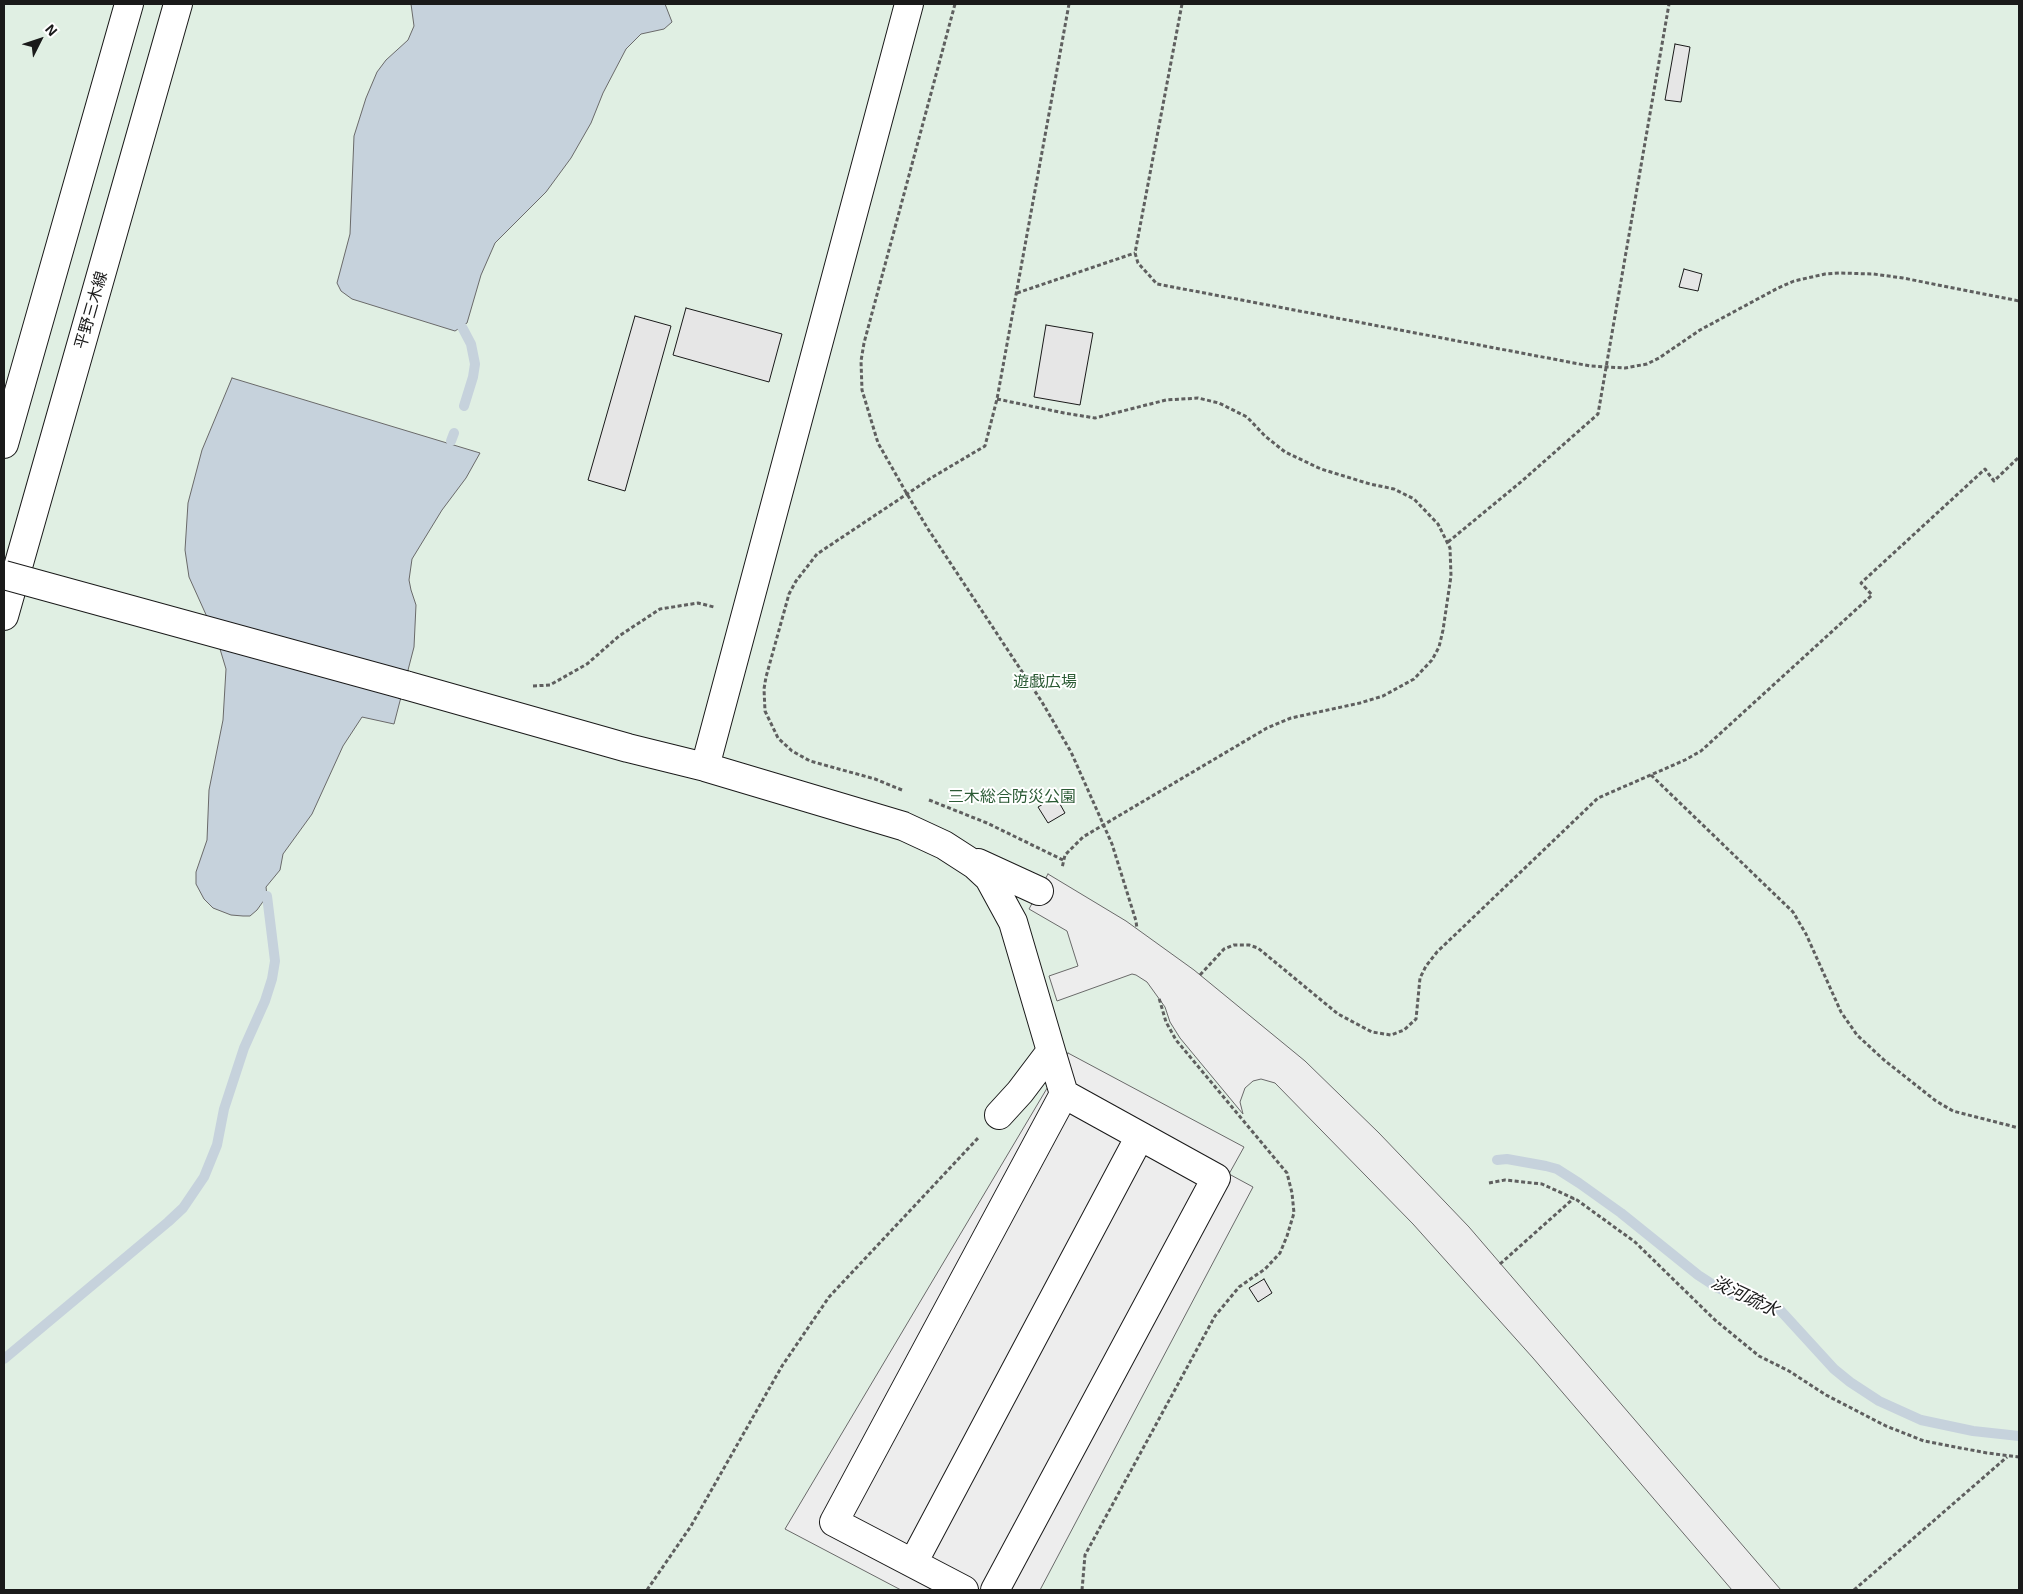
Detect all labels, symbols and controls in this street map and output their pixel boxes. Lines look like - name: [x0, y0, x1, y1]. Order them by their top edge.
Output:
- north arrow: [15, 15, 65, 65]
- text: N: [42, 20, 61, 39]
- street label: 平野三木線: [71, 269, 111, 351]
- park label: 遊戯広場: [1013, 672, 1077, 692]
- park label: 三木総合防災公園: [948, 787, 1076, 807]
- water label: 淡河疏水: [1708, 1271, 1782, 1321]

